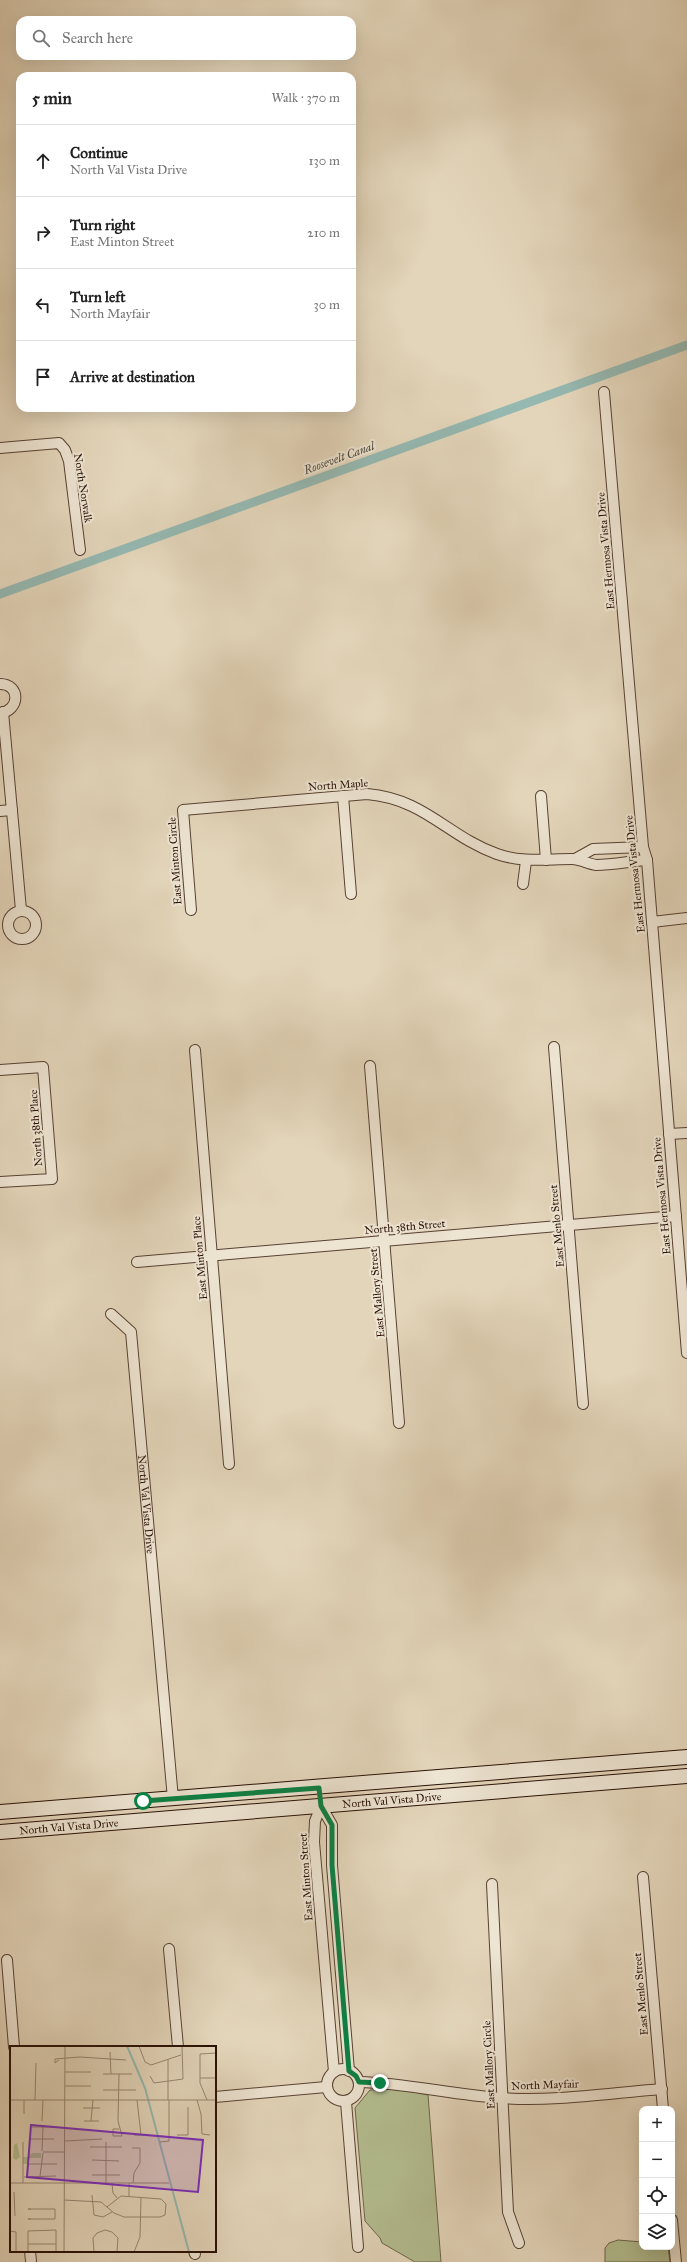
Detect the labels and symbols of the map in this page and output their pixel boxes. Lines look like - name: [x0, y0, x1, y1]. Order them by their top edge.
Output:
- water label: Roosevelt Canal: [301, 438, 378, 478]
- street label: North Norwalk: [71, 452, 95, 524]
- street label: East Hermosa Vista Drive: [594, 491, 618, 610]
- street label: North Maple: [308, 776, 369, 794]
- street label: East Hermosa Vista Drive: [622, 814, 648, 933]
- street label: East Minton Circle: [165, 816, 185, 905]
- street label: North 38th Place: [27, 1089, 45, 1167]
- street label: East Hermosa Vista Drive: [650, 1136, 674, 1255]
- street label: East Menlo Street: [547, 1184, 567, 1268]
- street label: East Minton Place: [190, 1215, 210, 1300]
- street label: North 38th Street: [364, 1217, 446, 1237]
- street label: East Mallory Street: [367, 1248, 387, 1338]
- street label: North Val Vista Drive: [136, 1454, 157, 1555]
- street label: North Val Vista Drive: [342, 1790, 442, 1811]
- route start: [134, 1792, 152, 1810]
- street label: North Val Vista Drive: [19, 1816, 119, 1837]
- street label: East Minton Street: [296, 1832, 316, 1921]
- street label: East Menlo Street: [631, 1952, 651, 2036]
- street label: East Mallory Circle: [480, 2020, 498, 2110]
- inset map: [10, 2046, 216, 2252]
- route end: [371, 2074, 389, 2092]
- street label: North Mayfair: [511, 2077, 580, 2093]

